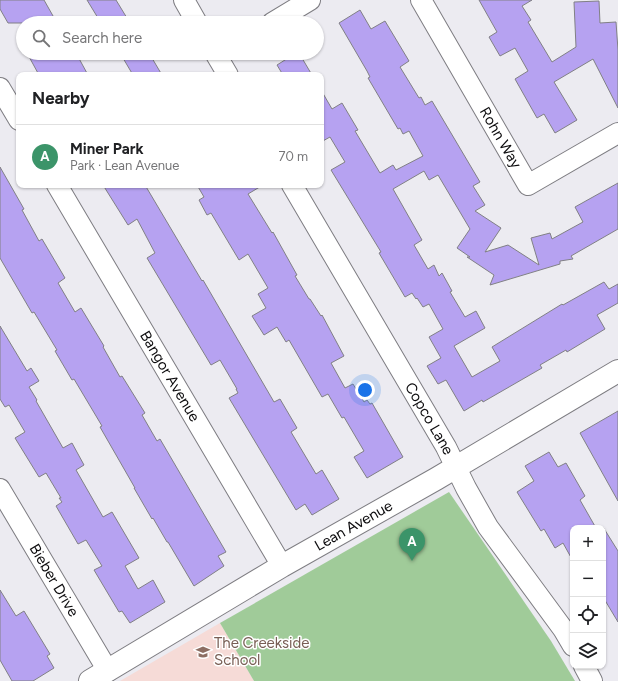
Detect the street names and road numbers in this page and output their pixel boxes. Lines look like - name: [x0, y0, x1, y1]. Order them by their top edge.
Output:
- street label: Rohn Way: [476, 104, 525, 172]
- street label: Bangor Avenue: [136, 328, 204, 425]
- street label: Copco Lane: [401, 379, 457, 458]
- street label: Lean Avenue: [311, 496, 396, 555]
- street label: Bieber Drive: [26, 541, 83, 620]

